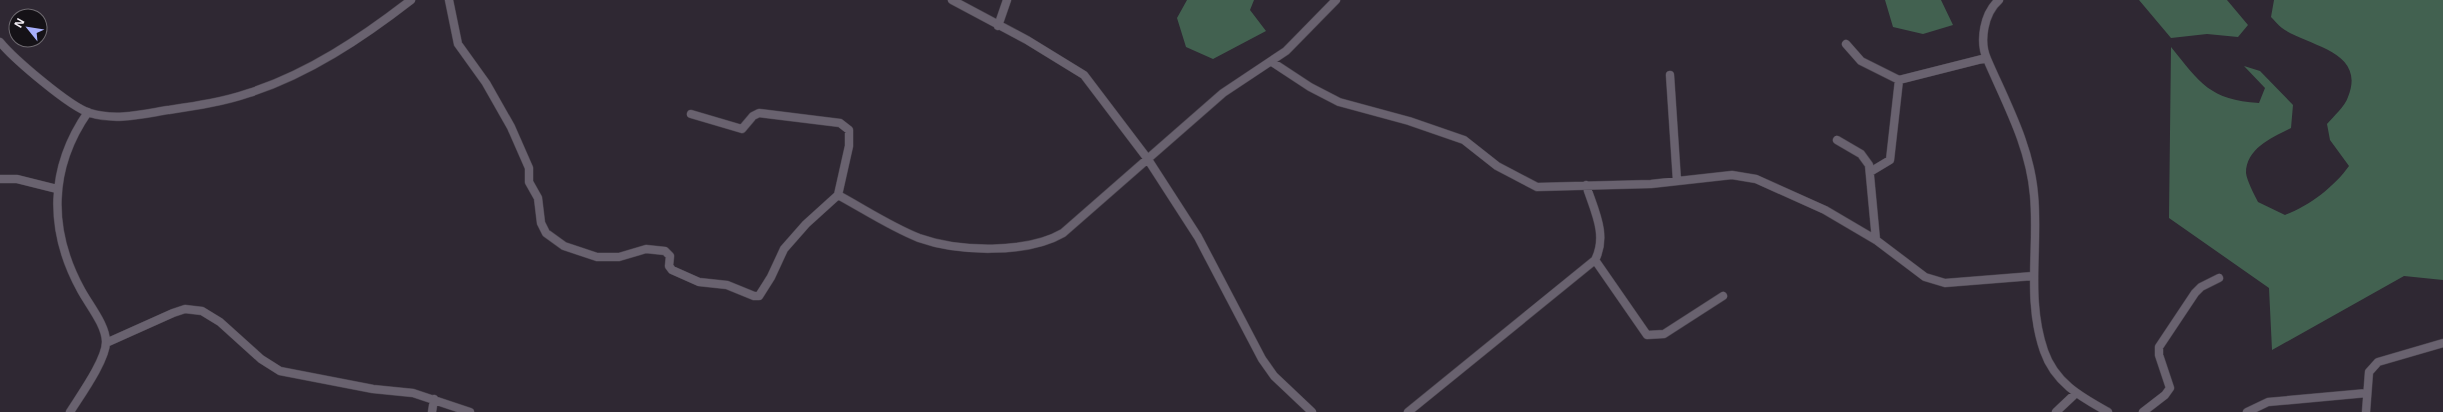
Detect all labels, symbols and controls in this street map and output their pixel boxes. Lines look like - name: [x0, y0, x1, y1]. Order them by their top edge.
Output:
- north arrow: [8, 8, 48, 48]
- text: N: [10, 15, 28, 30]

